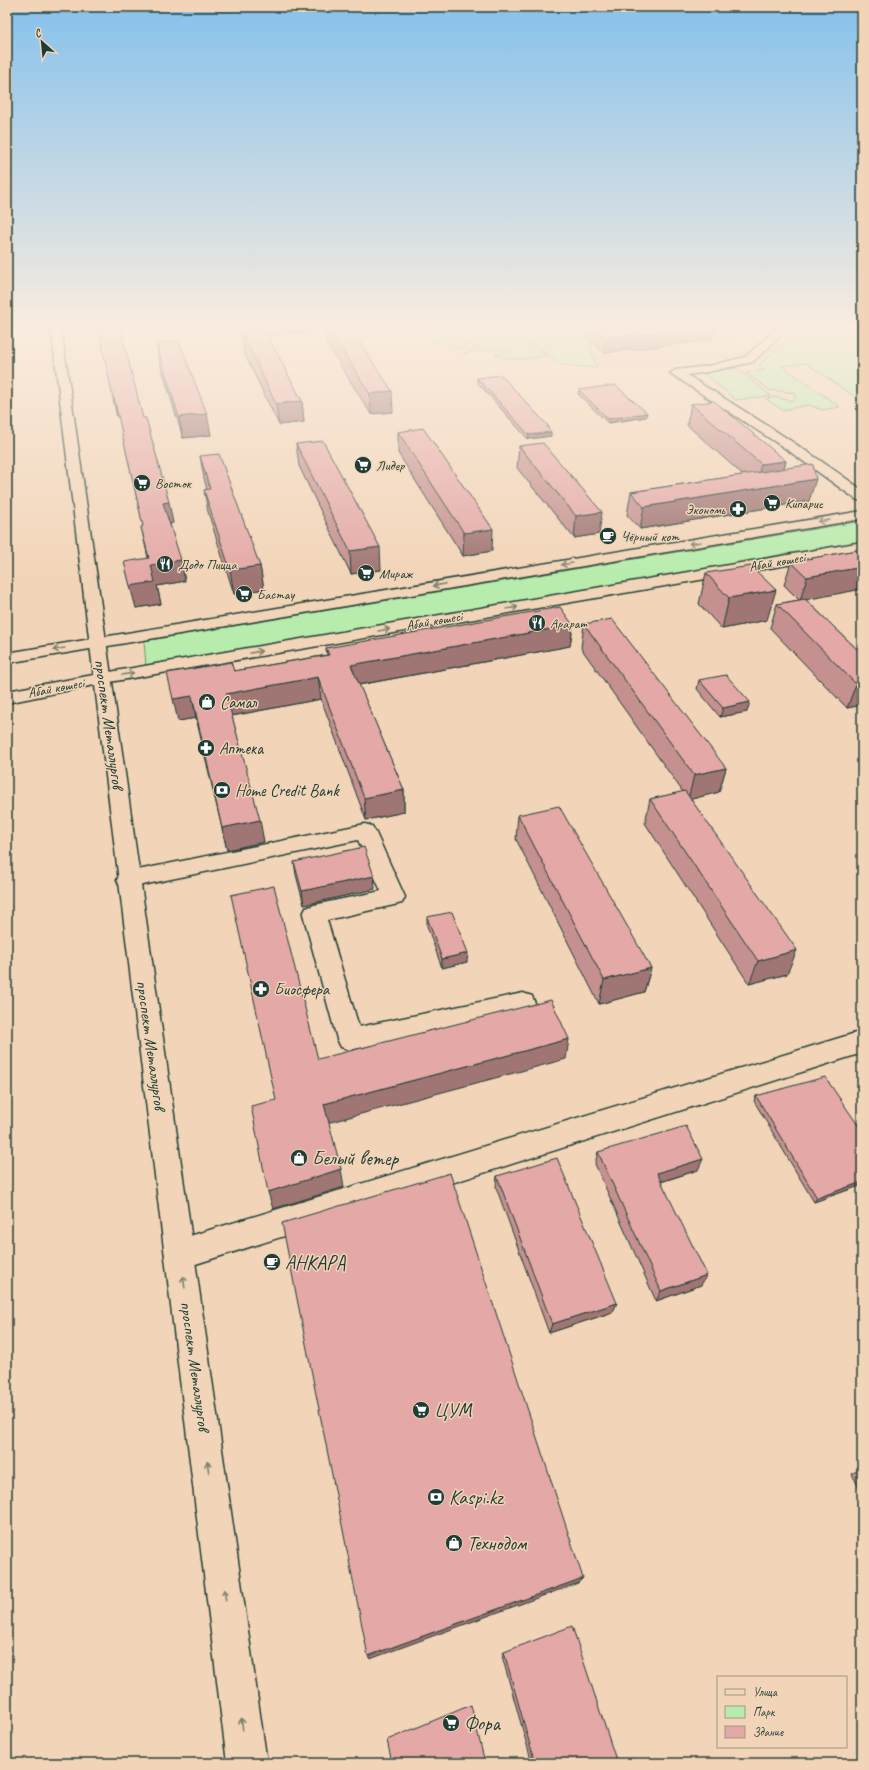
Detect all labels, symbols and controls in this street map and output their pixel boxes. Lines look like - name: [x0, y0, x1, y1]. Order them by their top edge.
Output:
- north arrow: [22, 22, 62, 62]
- text: С: [32, 25, 44, 41]
- supermarket icon: Лидер: [353, 455, 373, 475]
- place label: Лидер: [376, 457, 405, 474]
- supermarket icon: Восток: [132, 473, 152, 493]
- place label: Восток: [155, 475, 192, 492]
- supermarket icon: Кипарис: [762, 493, 782, 513]
- place label: Кипарис: [785, 495, 824, 512]
- pharmacy icon: Экономь: [728, 499, 748, 519]
- place label: Экономь: [686, 501, 726, 518]
- one-way arrow: [817, 518, 830, 526]
- cafe icon: Чёрный кот: [598, 526, 618, 546]
- place label: Чёрный кот: [621, 528, 681, 545]
- one-way arrow: [689, 539, 702, 547]
- street label: Абай көшесі: [747, 548, 809, 575]
- restaurant icon: Додо Пицца: [155, 554, 175, 574]
- place label: Додо Пицца: [178, 556, 237, 573]
- one-way arrow: [561, 560, 574, 568]
- supermarket icon: Мираж: [356, 563, 376, 583]
- place label: Мираж: [379, 565, 414, 582]
- one-way arrow: [433, 582, 446, 590]
- supermarket icon: Бастау: [234, 584, 254, 604]
- place label: Бастау: [257, 586, 295, 603]
- one-way arrow: [505, 603, 518, 611]
- street label: Абай көшесі: [404, 607, 466, 634]
- restaurant icon: Арарат: [527, 613, 547, 633]
- place label: Арарат: [550, 615, 588, 632]
- one-way arrow: [377, 626, 390, 634]
- one-way arrow: [53, 646, 66, 654]
- one-way arrow: [249, 648, 262, 656]
- street label: проспект Металлургов: [90, 658, 129, 794]
- one-way arrow: [121, 670, 134, 678]
- street label: Абай көшесі: [26, 674, 88, 702]
- shop icon: Самал: [197, 692, 217, 712]
- place label: Самал: [220, 692, 257, 713]
- pharmacy icon: Аптека: [196, 738, 216, 758]
- place label: Аптека: [219, 738, 264, 759]
- bank icon: Home Credit Bank: [212, 780, 232, 800]
- place label: Home Credit Bank: [235, 780, 340, 801]
- street label: проспект Металлургов: [132, 979, 171, 1115]
- pharmacy icon: Биосфера: [251, 979, 271, 999]
- place label: Биосфера: [274, 979, 331, 1000]
- place label: Белый ветер: [312, 1146, 399, 1171]
- shop icon: Белый ветер: [289, 1148, 309, 1168]
- place label: АНКАРА: [285, 1250, 346, 1275]
- cafe icon: АНКАРА: [262, 1252, 282, 1272]
- one-way arrow: [180, 1276, 187, 1289]
- street label: проспект Металлургов: [176, 1300, 215, 1436]
- place label: ЦУМ: [434, 1398, 473, 1423]
- supermarket icon: ЦУМ: [411, 1400, 431, 1420]
- one-way arrow: [204, 1461, 212, 1474]
- place label: Kaspi.kz: [449, 1485, 504, 1510]
- bank icon: Kaspi.kz: [426, 1487, 446, 1507]
- place label: Технодом: [467, 1531, 528, 1556]
- shop icon: Технодом: [444, 1533, 464, 1553]
- one-way arrow: [221, 1589, 229, 1602]
- legend: [717, 1676, 847, 1748]
- text: Улица: [753, 1684, 778, 1700]
- text: Парк: [753, 1704, 776, 1720]
- place label: Фора: [464, 1711, 502, 1736]
- supermarket icon: Фора: [441, 1713, 461, 1733]
- one-way arrow: [238, 1718, 246, 1731]
- text: Здание: [753, 1724, 784, 1740]

